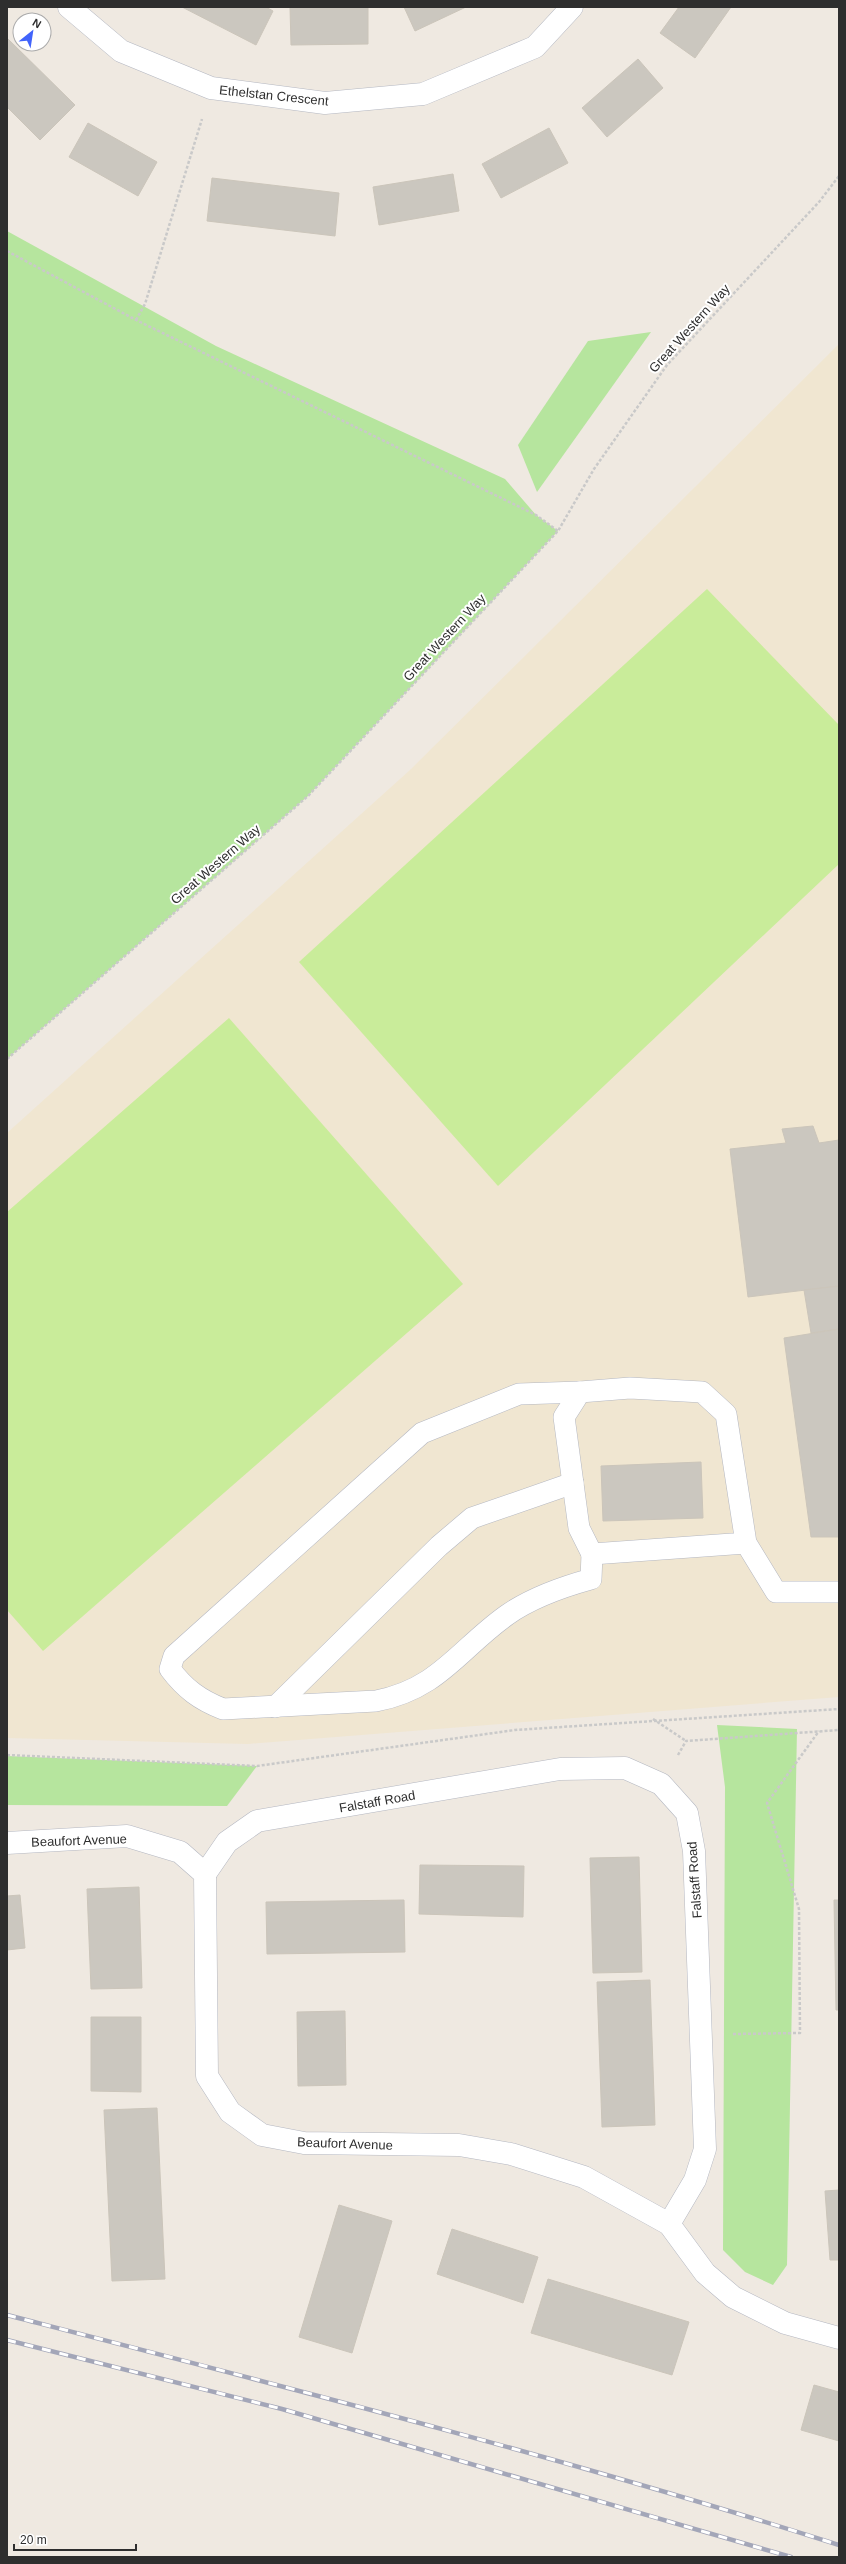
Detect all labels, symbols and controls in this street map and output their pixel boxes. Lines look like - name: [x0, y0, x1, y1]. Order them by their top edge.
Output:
- north arrow: [12, 12, 52, 52]
- text: N: [31, 16, 43, 31]
- street label: Ethelstan Crescent: [219, 82, 330, 109]
- street label: Great Western Way: [646, 281, 733, 375]
- street label: Great Western Way: [400, 590, 489, 684]
- street label: Great Western Way: [168, 821, 263, 907]
- street label: Falstaff Road: [338, 1787, 416, 1816]
- street label: Beaufort Avenue: [31, 1831, 127, 1850]
- street label: Falstaff Road: [684, 1841, 705, 1919]
- street label: Beaufort Avenue: [297, 2134, 393, 2153]
- scale bar: [14, 2526, 136, 2552]
- text: 20 m: [20, 2533, 47, 2547]

